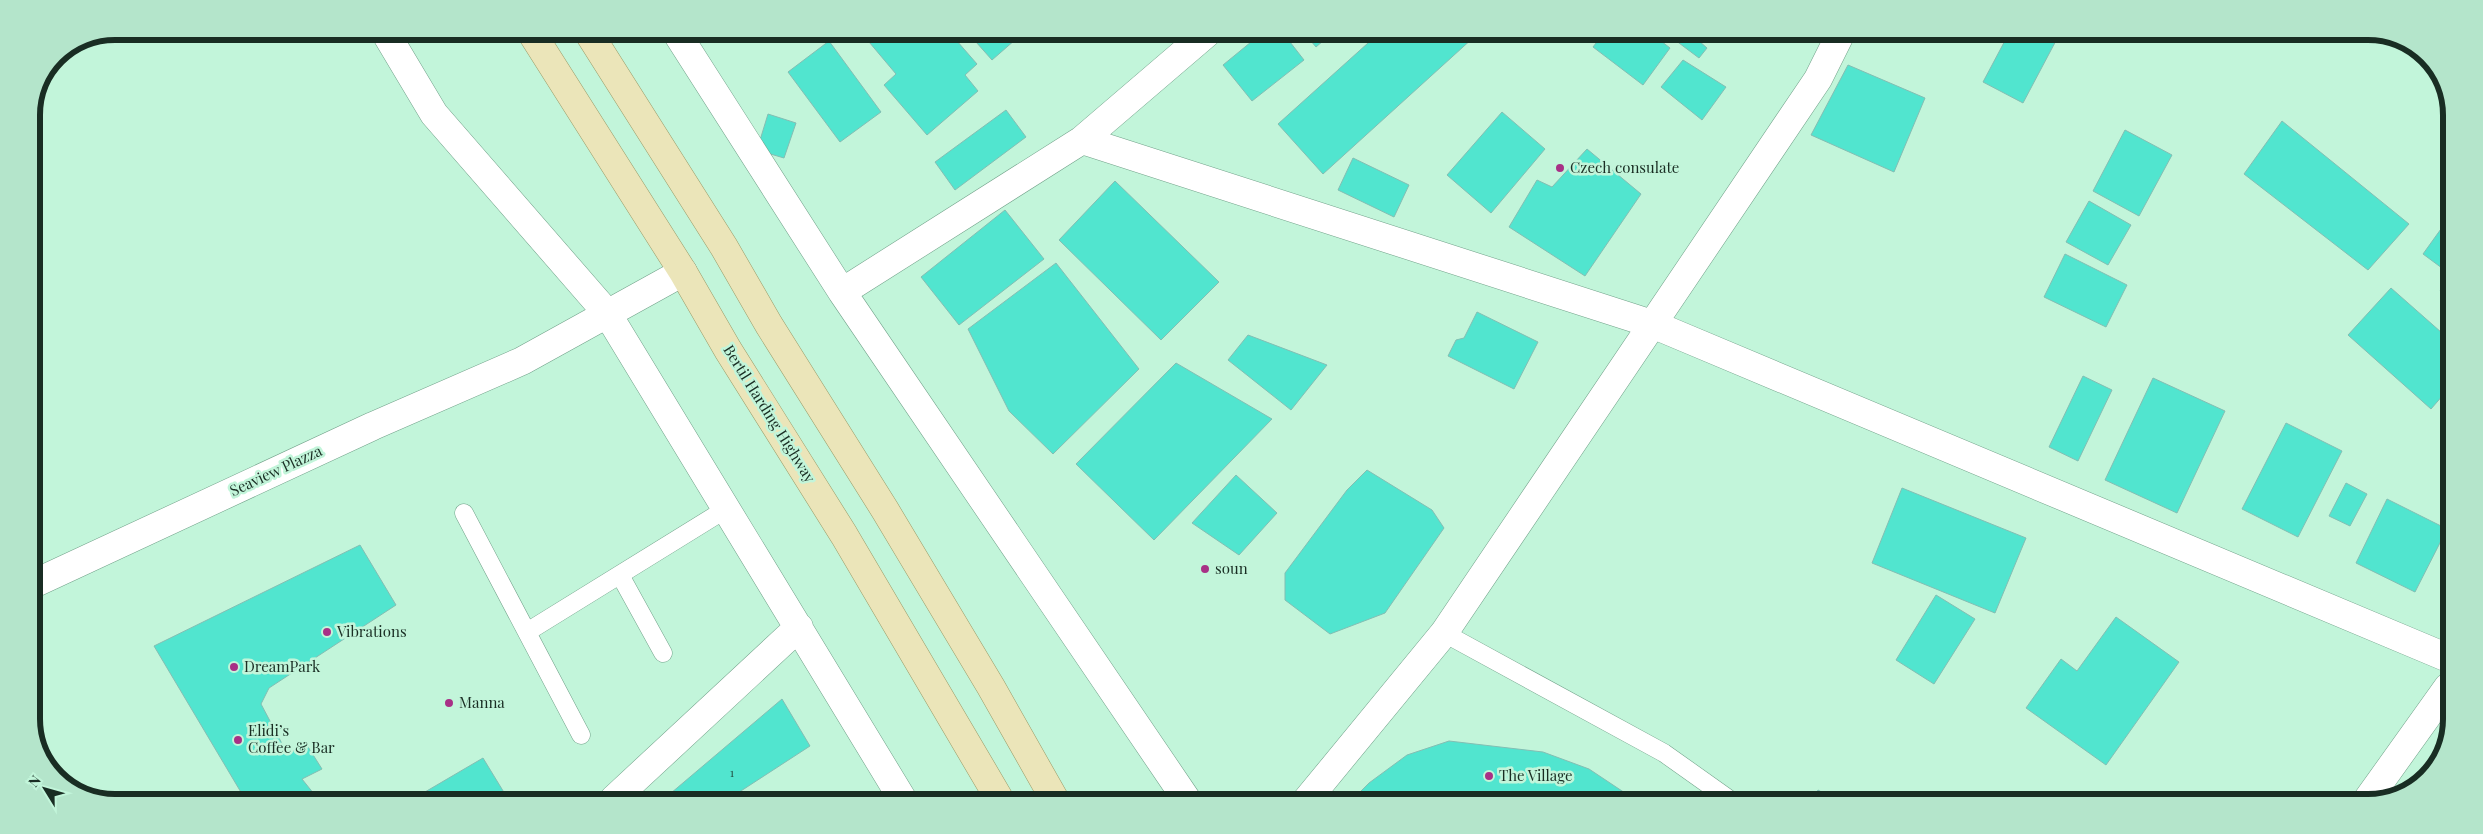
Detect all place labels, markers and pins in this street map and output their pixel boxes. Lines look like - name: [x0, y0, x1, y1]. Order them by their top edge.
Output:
- place label: Czech consulate: [1570, 157, 1679, 177]
- marker: Czech consulate: [1554, 162, 1566, 174]
- place label: soun: [1215, 558, 1248, 578]
- marker: soun: [1199, 563, 1211, 575]
- place label: Vibrations: [336, 621, 407, 641]
- marker: Vibrations: [321, 626, 333, 638]
- place label: DreamPark: [244, 656, 321, 676]
- marker: DreamPark: [228, 661, 240, 673]
- place label: Manna: [459, 692, 505, 712]
- marker: Manna: [443, 697, 455, 709]
- place label: Elidi’s Coffee & Bar: [248, 720, 335, 757]
- marker: Elidi’s Coffee & Bar: [232, 734, 244, 746]
- place label: The Village: [1499, 765, 1573, 785]
- marker: The Village: [1483, 770, 1495, 782]

